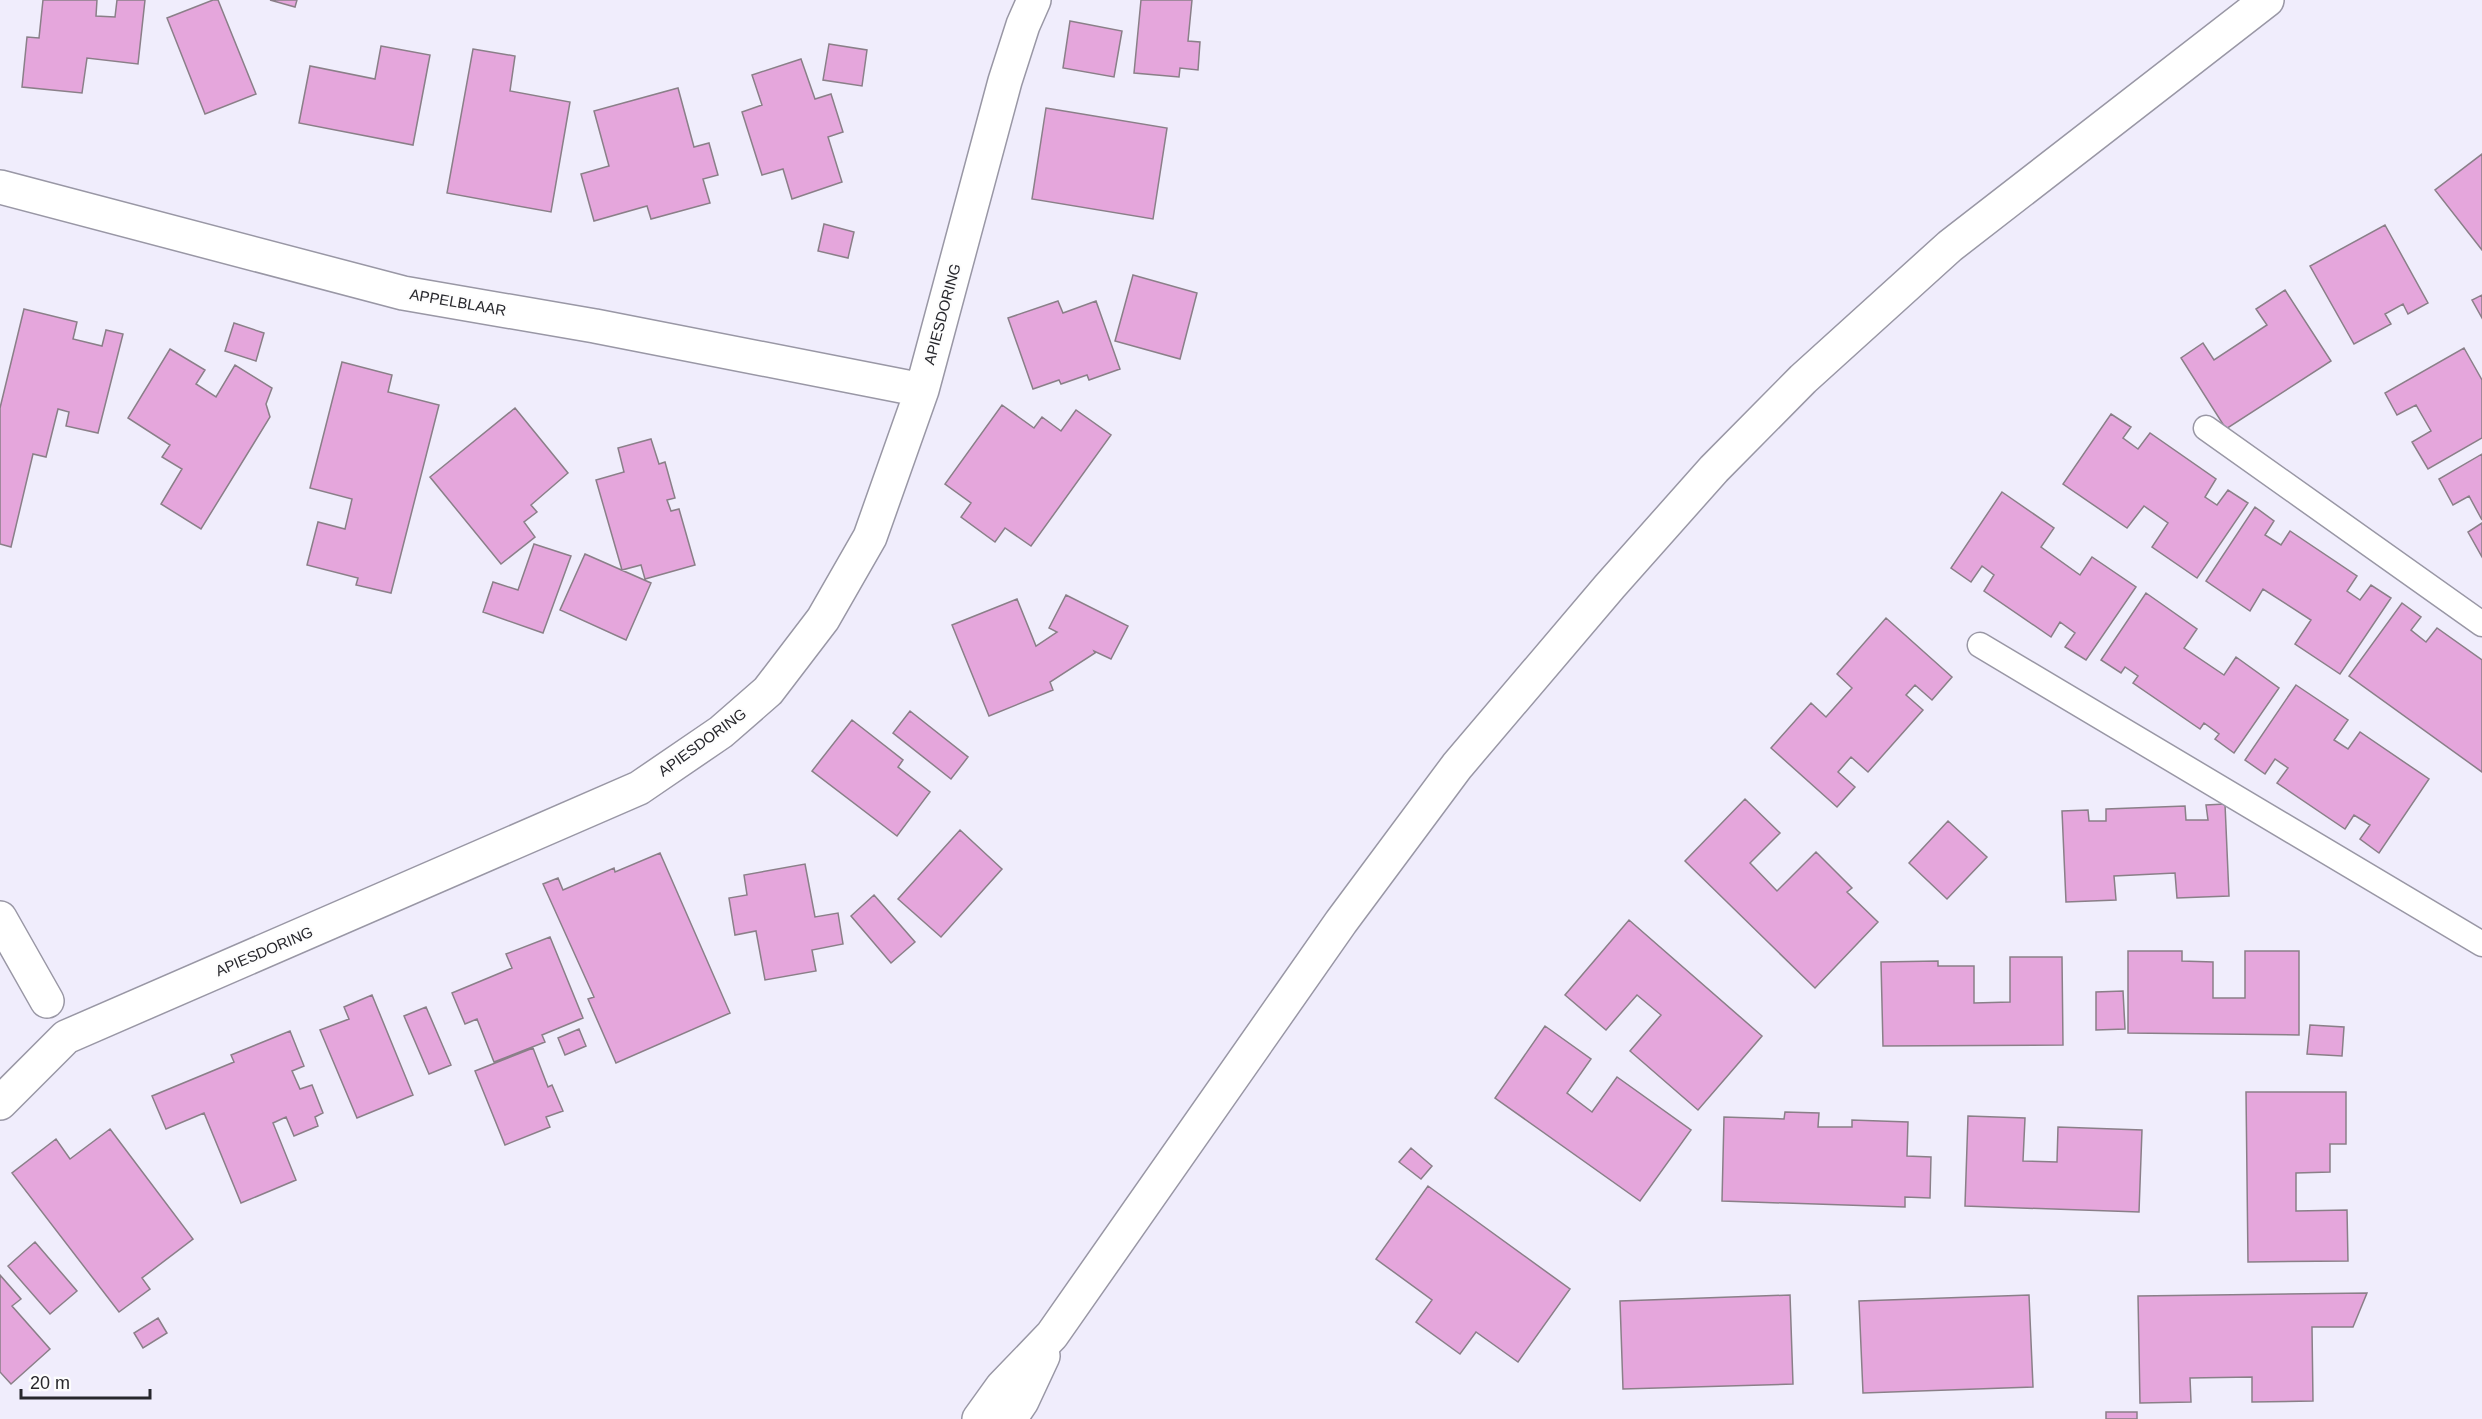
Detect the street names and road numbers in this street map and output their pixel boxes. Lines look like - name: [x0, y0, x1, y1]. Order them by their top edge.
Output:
- street label: APIESDORING: [920, 261, 964, 367]
- street label: APPELBLAAR: [408, 285, 508, 319]
- street label: APIESDORING: [655, 705, 749, 779]
- street label: APIESDORING: [213, 923, 315, 979]

